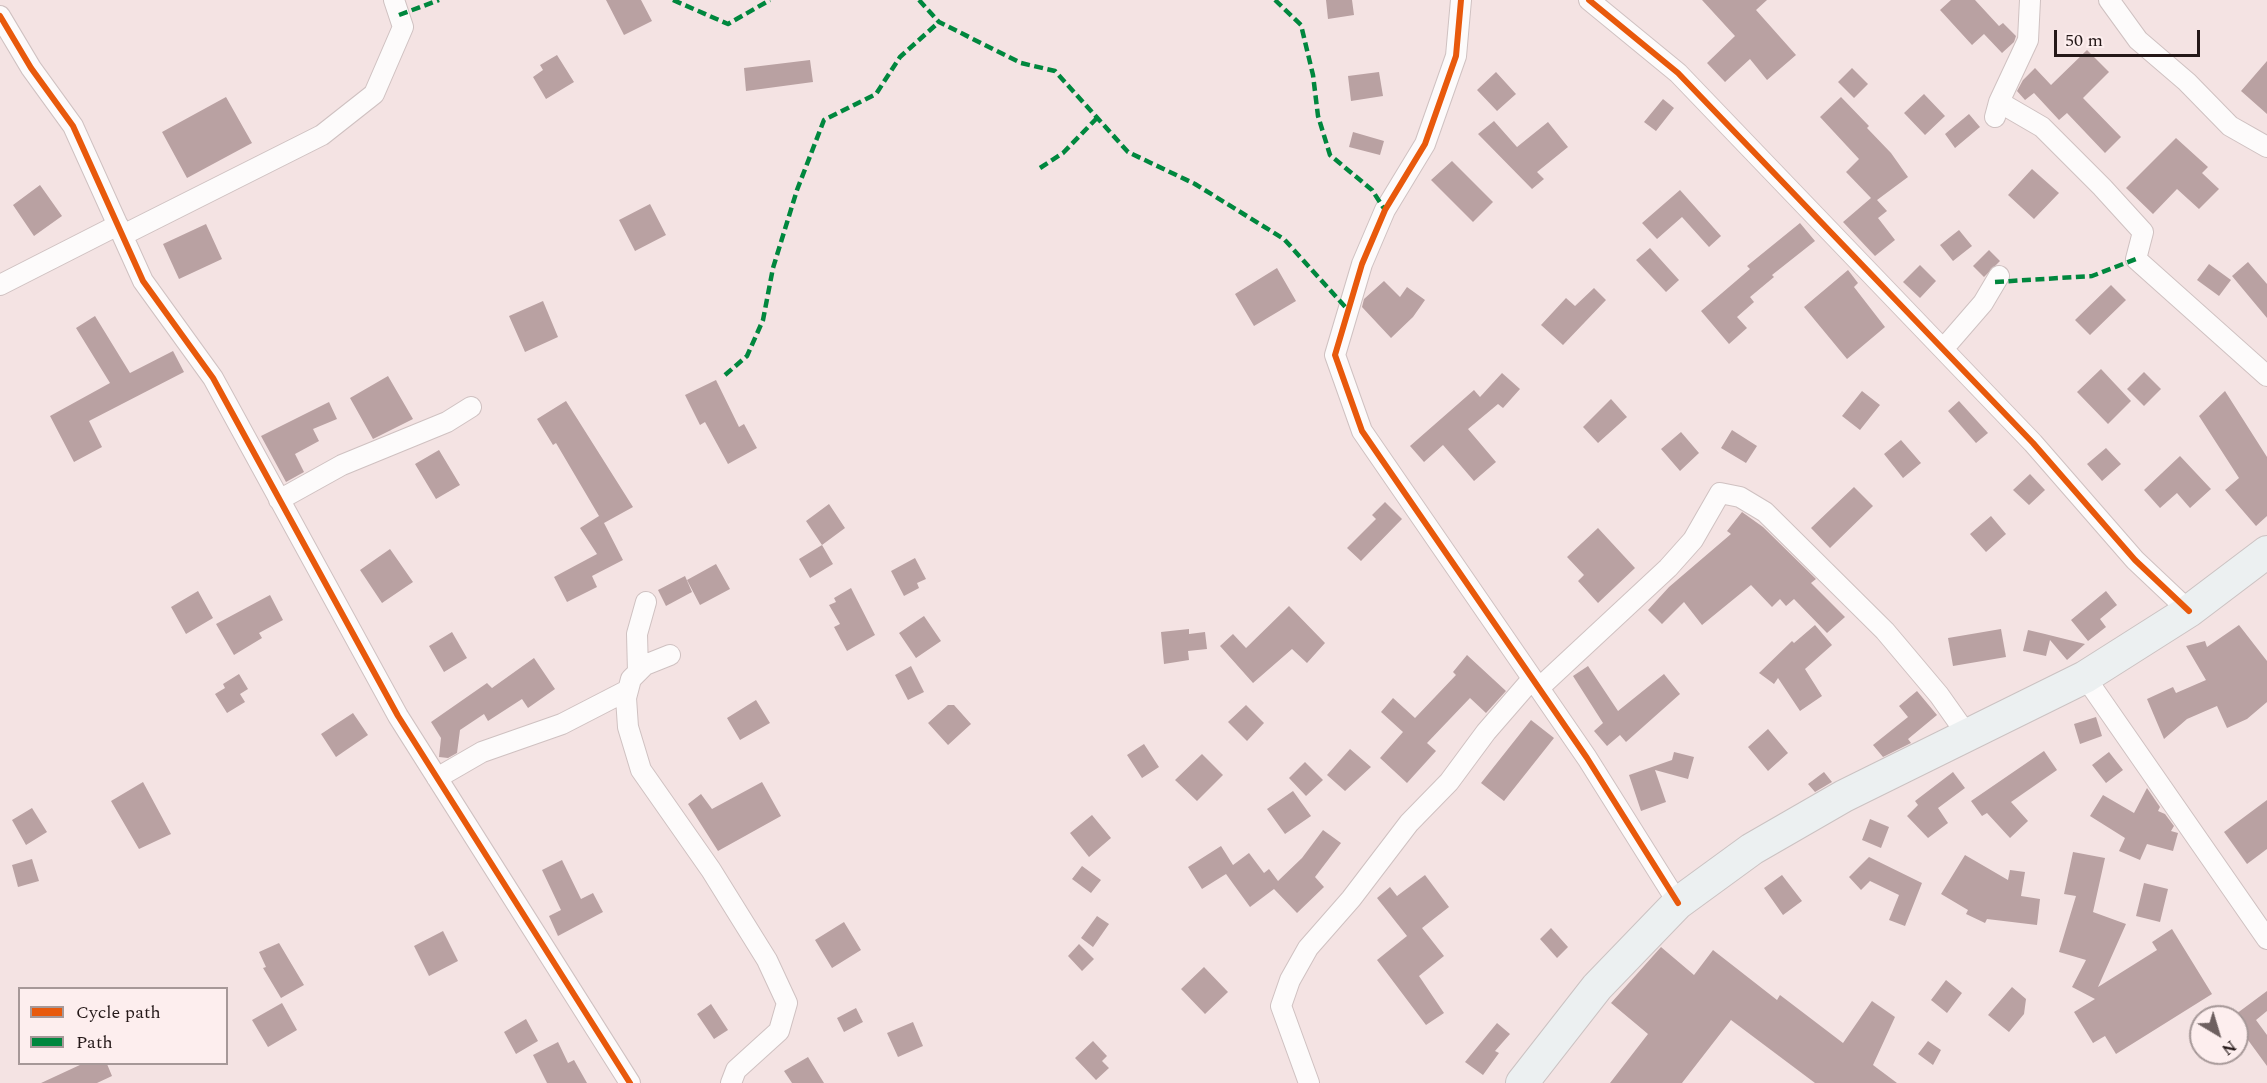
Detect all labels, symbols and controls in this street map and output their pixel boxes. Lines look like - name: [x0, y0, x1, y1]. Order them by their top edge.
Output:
- scale bar: [2057, 18, 2202, 56]
- text: 50 m: [2065, 27, 2103, 54]
- legend: [18, 987, 228, 1065]
- text: Cycle path: [76, 999, 161, 1026]
- north arrow: [2189, 1005, 2249, 1065]
- text: Path: [76, 1029, 113, 1056]
- text: N: [2216, 1034, 2241, 1061]

